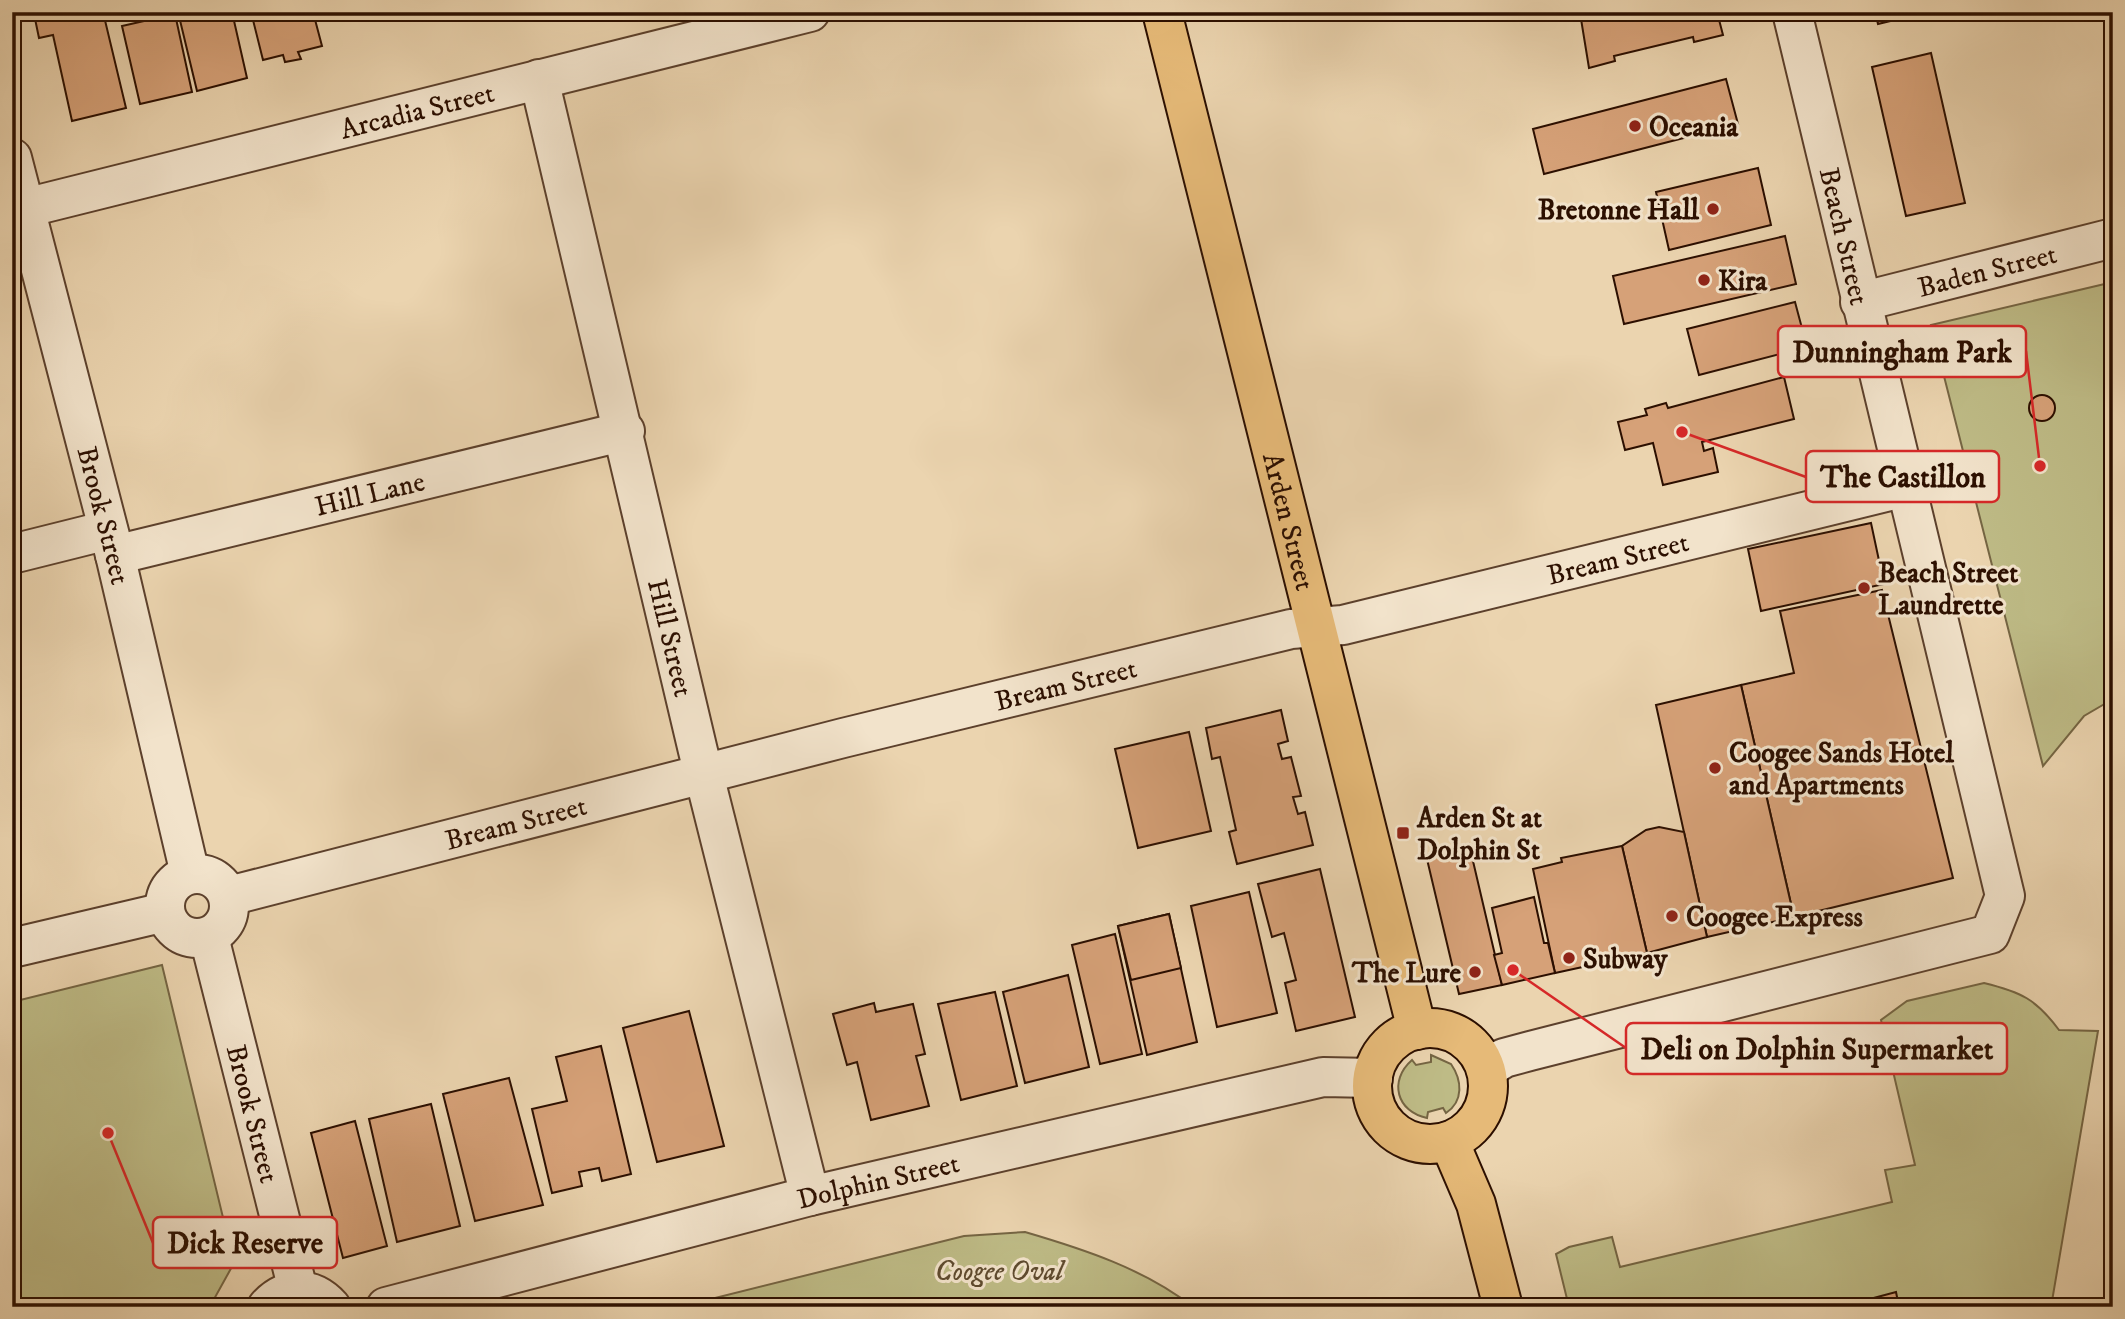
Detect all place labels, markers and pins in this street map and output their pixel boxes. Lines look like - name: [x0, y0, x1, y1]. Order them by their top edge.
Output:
- place label: Oceania: [1649, 110, 1739, 145]
- marker: Oceania: [1627, 118, 1643, 134]
- place label: Bretonne Hall: [1538, 193, 1700, 228]
- marker: Bretonne Hall: [1705, 201, 1721, 217]
- place label: Kira: [1718, 264, 1768, 299]
- marker: Kira: [1696, 272, 1712, 288]
- callout: Dunningham Park: [1778, 326, 2026, 377]
- callout: The Castillon: [1806, 451, 1999, 502]
- place label: Beach Street Laundrette: [1878, 556, 2018, 623]
- marker: Beach Street Laundrette: [1856, 580, 1872, 596]
- place label: Coogee Sands Hotel and Apartments: [1729, 736, 1954, 803]
- marker: Coogee Sands Hotel and Apartments: [1707, 760, 1723, 776]
- place label: Arden St at Dolphin St: [1416, 801, 1542, 868]
- marker: Arden St at Dolphin St: [1395, 825, 1411, 841]
- place label: Coogee Express: [1686, 900, 1864, 935]
- marker: Coogee Express: [1664, 908, 1680, 924]
- place label: Subway: [1583, 942, 1668, 977]
- marker: Subway: [1561, 950, 1577, 966]
- place label: The Lure: [1351, 956, 1461, 991]
- marker: The Lure: [1467, 964, 1483, 980]
- callout: Deli on Dolphin Supermarket: [1626, 1023, 2007, 1074]
- callout: Dick Reserve: [153, 1217, 337, 1268]

